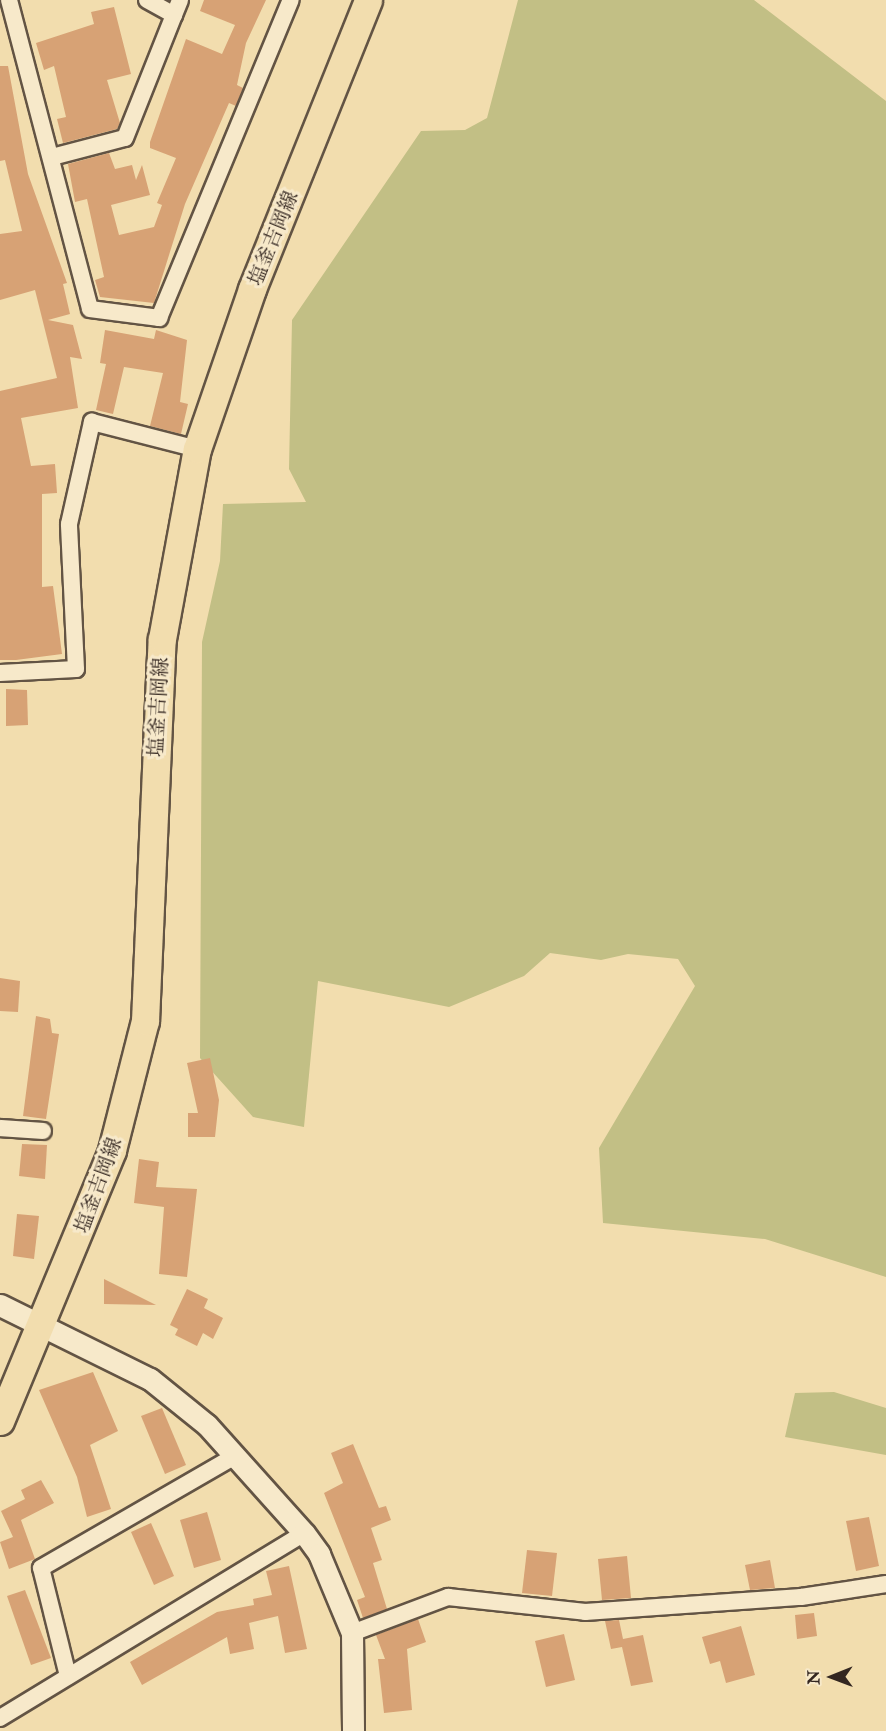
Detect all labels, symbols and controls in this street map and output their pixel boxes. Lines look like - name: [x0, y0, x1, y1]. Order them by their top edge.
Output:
- street label: 塩釜吉岡線: [243, 187, 303, 289]
- street label: 塩釜吉岡線: [143, 656, 173, 758]
- street label: 塩釜吉岡線: [70, 1134, 126, 1236]
- north arrow: [802, 1647, 862, 1707]
- text: N: [804, 1670, 824, 1685]

